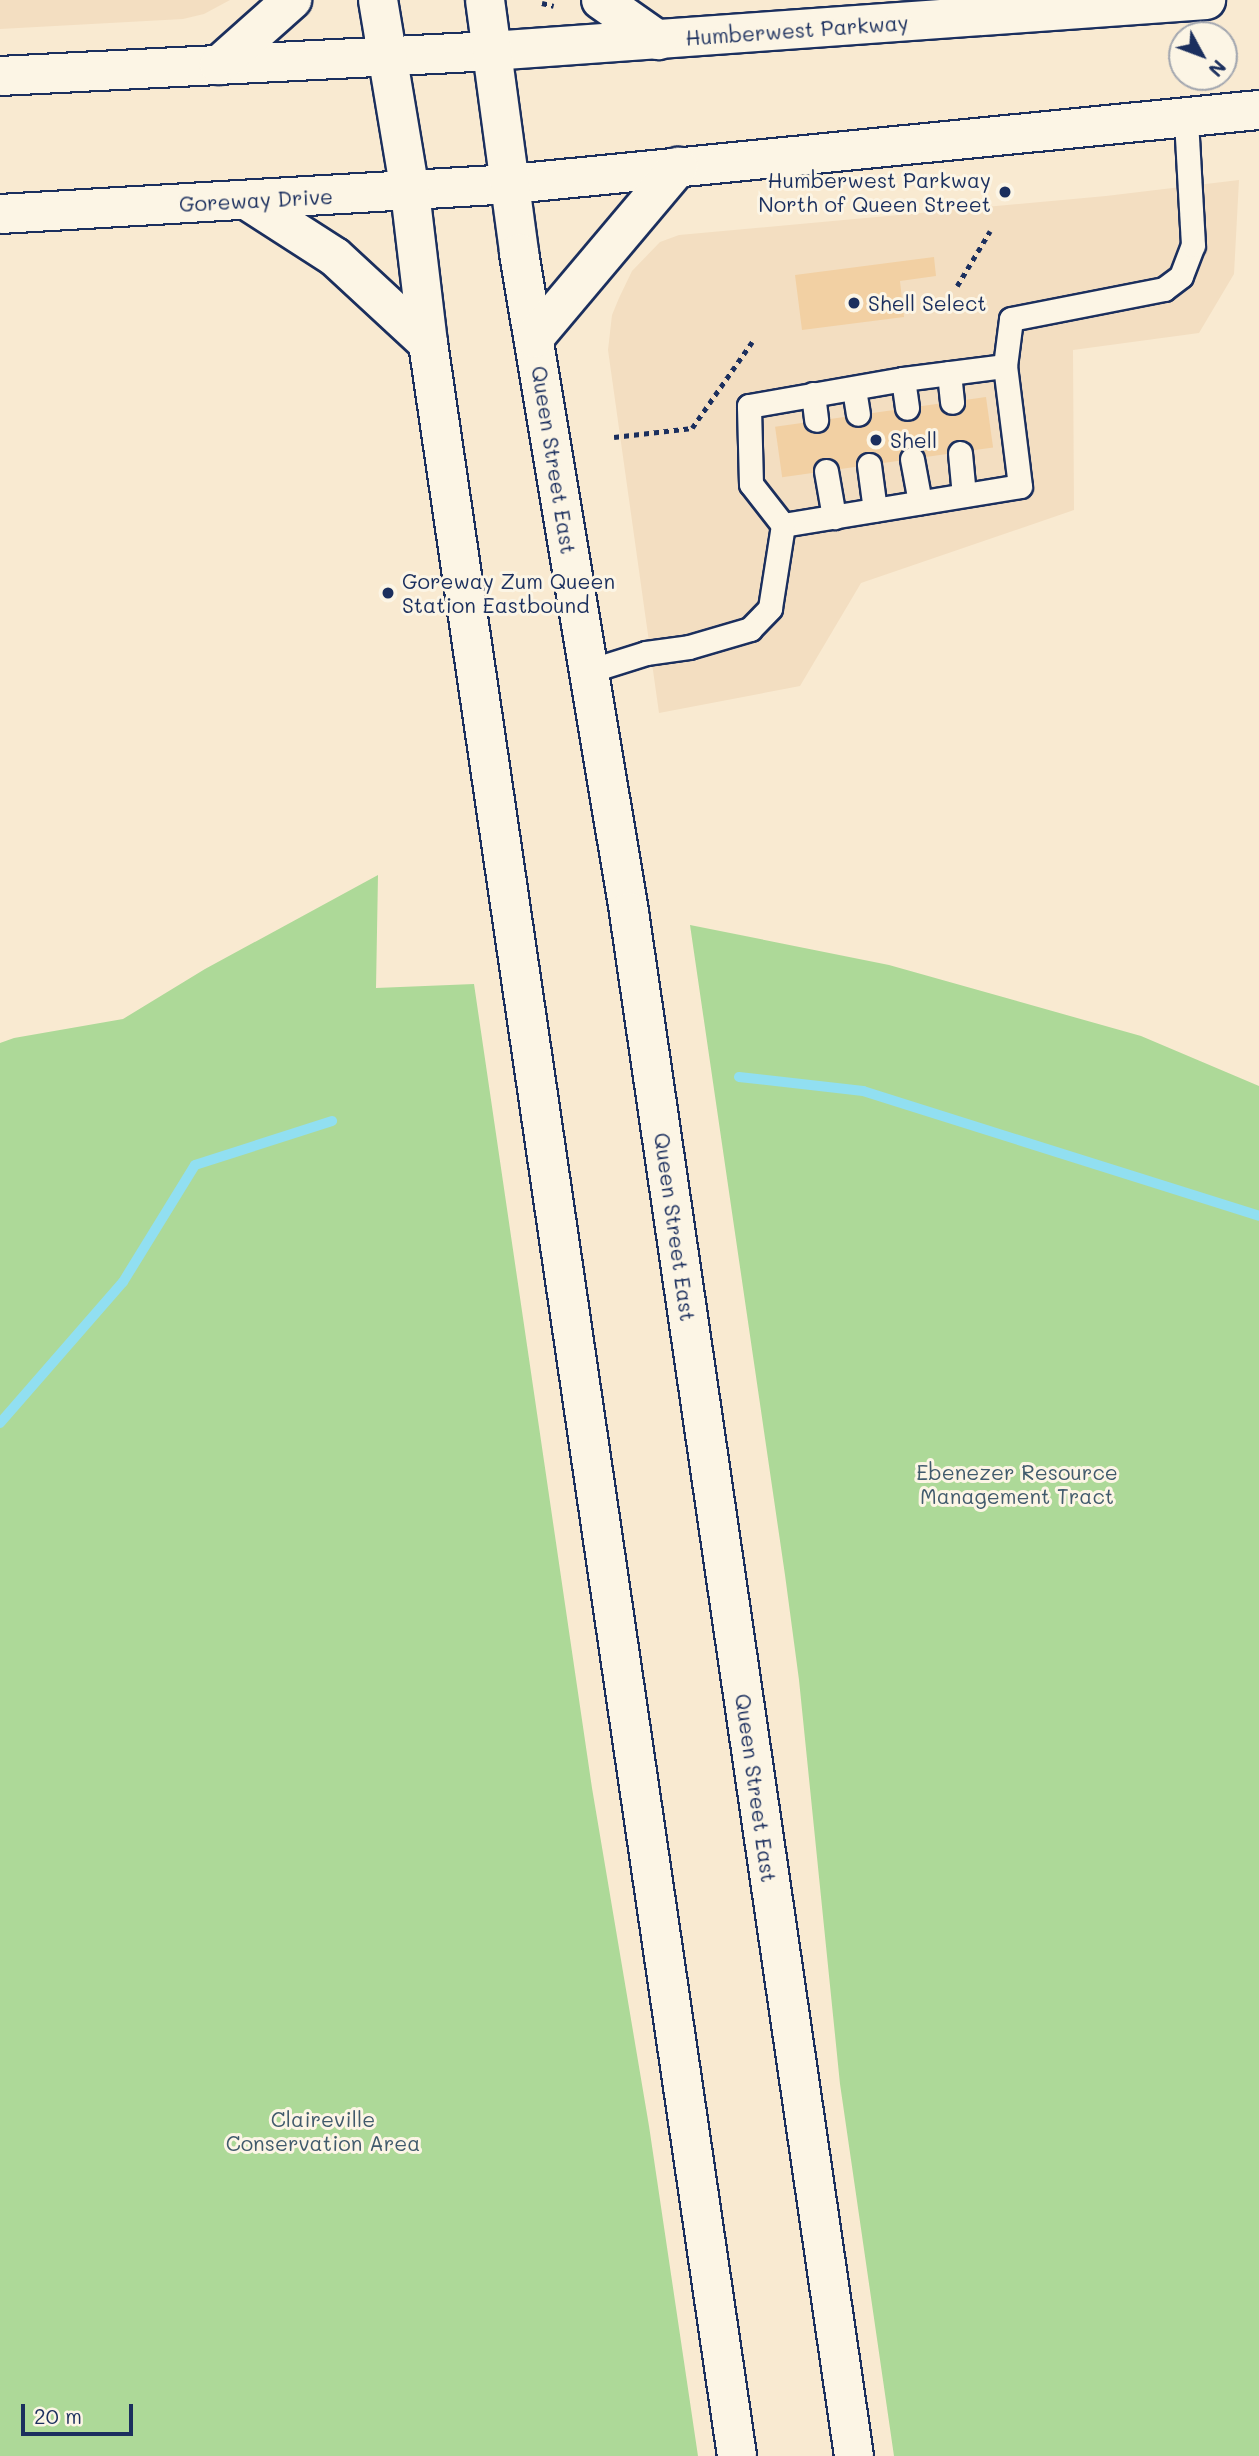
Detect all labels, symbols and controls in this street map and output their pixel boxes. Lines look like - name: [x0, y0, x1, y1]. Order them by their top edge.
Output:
- street label: Humberwest Parkway: [685, 10, 909, 50]
- north arrow: [1168, 21, 1238, 91]
- text: N: [1204, 55, 1232, 82]
- place label: Humberwest Parkway North of Queen Street: [758, 167, 991, 217]
- street label: Goreway Drive: [178, 183, 334, 217]
- marker: Humberwest Parkway North of Queen Street: [997, 184, 1013, 200]
- place label: Shell Select: [868, 290, 987, 316]
- marker: Shell Select: [846, 295, 862, 311]
- street label: Queen Street East: [527, 364, 581, 556]
- place label: Shell: [890, 427, 937, 453]
- marker: Shell: [868, 432, 884, 448]
- place label: Goreway Zum Queen Station Eastbound: [402, 568, 615, 618]
- marker: Goreway Zum Queen Station Eastbound: [380, 585, 396, 601]
- street label: Queen Street East: [649, 1131, 701, 1323]
- park label: Ebenezer Resource Management Tract: [916, 1459, 1118, 1509]
- street label: Queen Street East: [730, 1692, 782, 1884]
- park label: Claireville Conservation Area: [226, 2106, 420, 2156]
- scale bar: [24, 2390, 136, 2434]
- text: 20 m: [34, 2402, 82, 2429]

